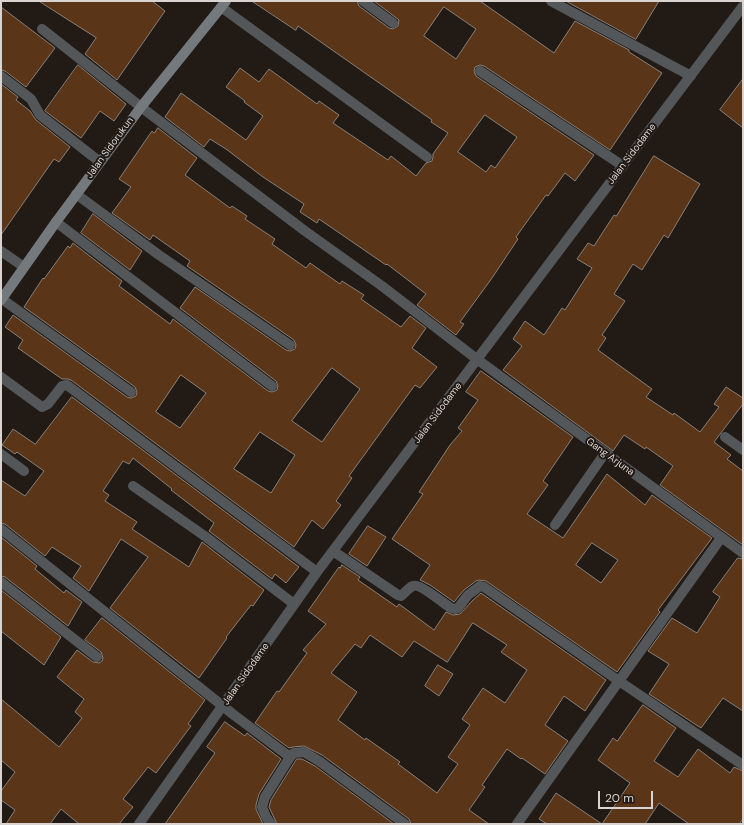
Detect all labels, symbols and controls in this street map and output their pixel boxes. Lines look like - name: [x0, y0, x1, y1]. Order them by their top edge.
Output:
- street label: Jalan Sidorukun: [84, 115, 136, 181]
- street label: Jalan Sidodame: [605, 121, 659, 187]
- street label: Jalan Sidodame: [411, 380, 465, 446]
- street label: Gang Arjuna: [584, 435, 636, 479]
- street label: Jalan Sidodame: [220, 641, 272, 707]
- scale bar: [600, 783, 655, 809]
- text: 20 m: [605, 790, 634, 806]

